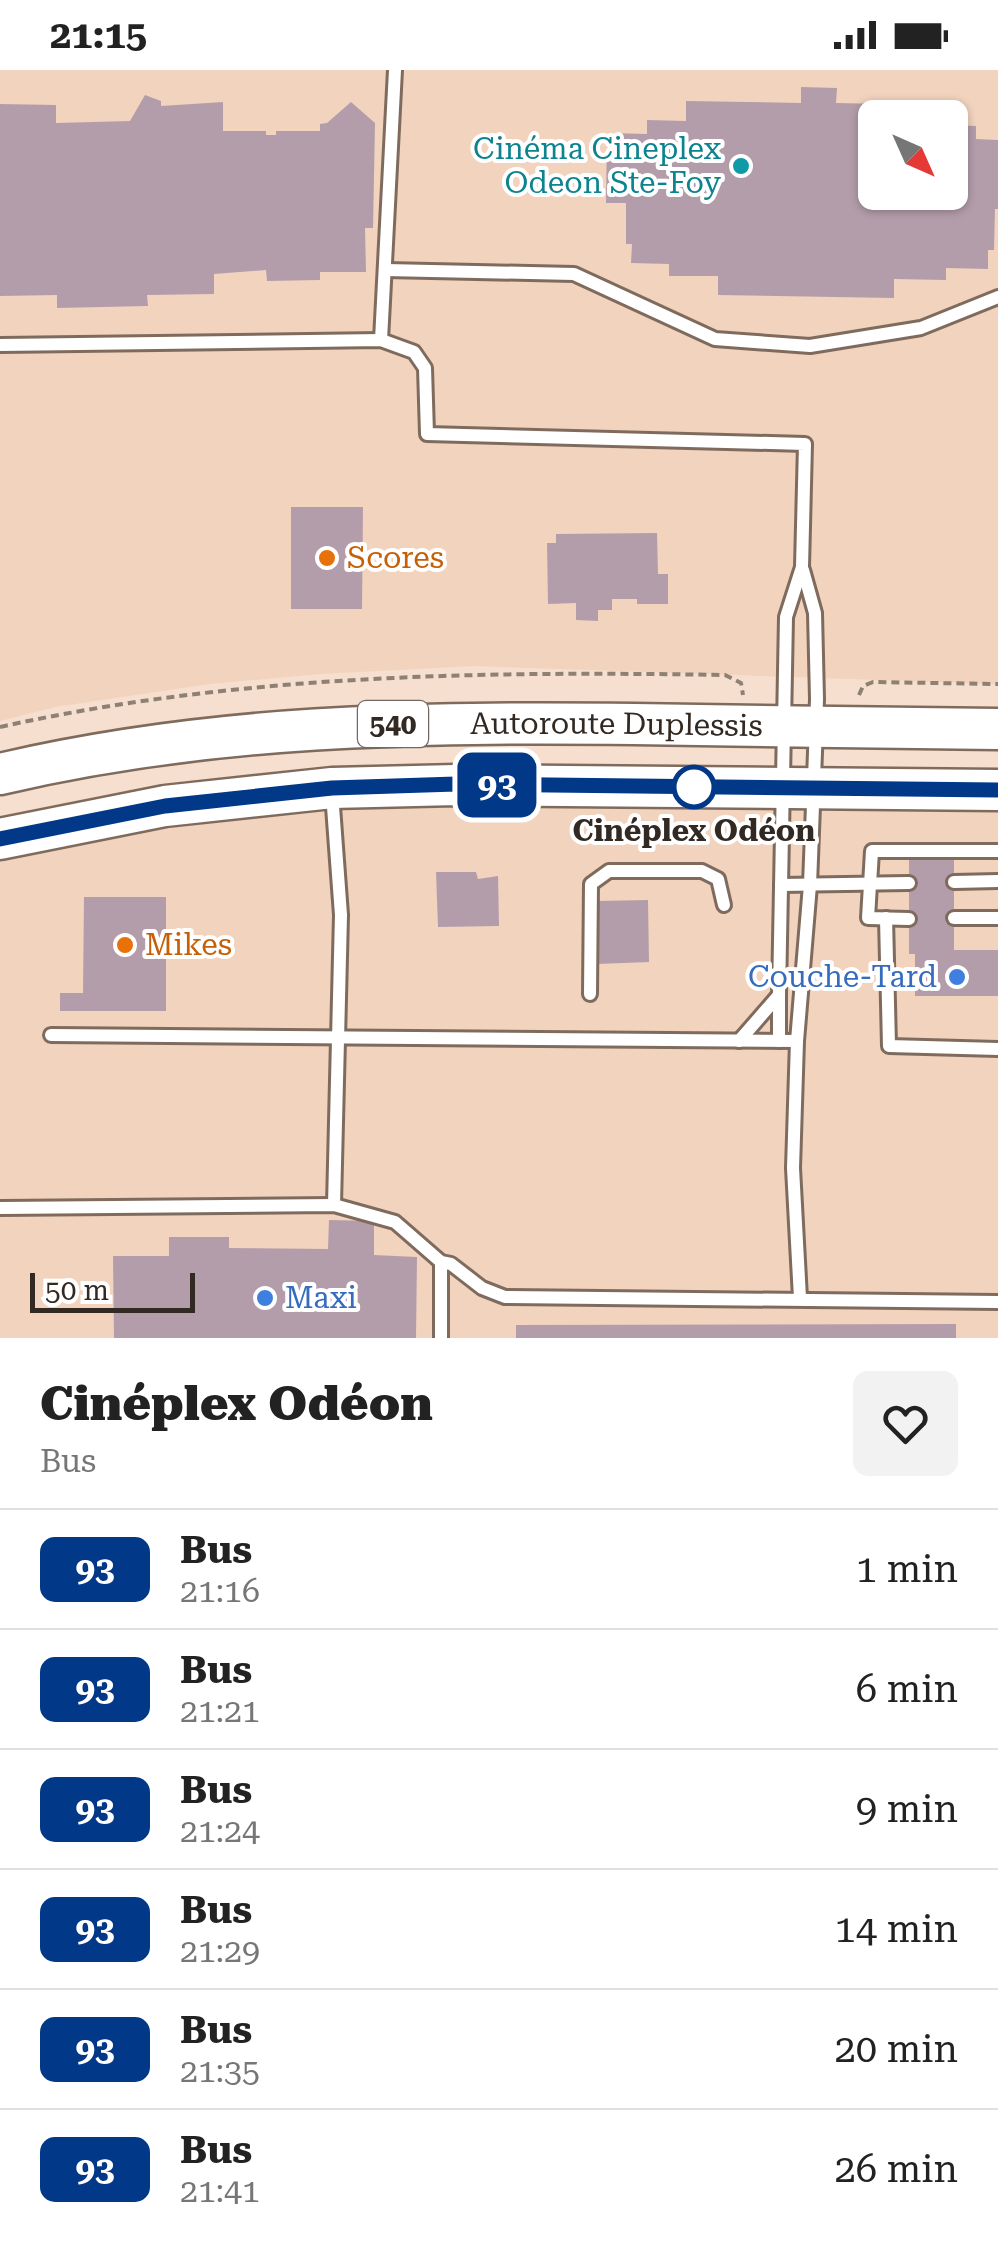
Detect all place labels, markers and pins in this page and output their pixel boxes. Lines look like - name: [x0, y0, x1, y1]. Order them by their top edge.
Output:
- place label: Cinéma Cineplex Odeon Ste-Foy: [473, 131, 722, 200]
- marker: Cinéma Cineplex Odeon Ste-Foy: [730, 155, 752, 177]
- place label: Scores: [347, 540, 444, 575]
- marker: Scores: [316, 547, 338, 569]
- marker: Cinéplex Odéon: [673, 766, 715, 808]
- place label: Cinéplex Odéon: [573, 813, 815, 848]
- place label: Mikes: [145, 927, 232, 962]
- marker: Mikes: [114, 934, 136, 956]
- place label: Couche-Tard: [748, 959, 937, 994]
- marker: Couche-Tard: [946, 966, 968, 988]
- place label: Maxi: [285, 1280, 357, 1315]
- marker: Maxi: [254, 1287, 276, 1309]

